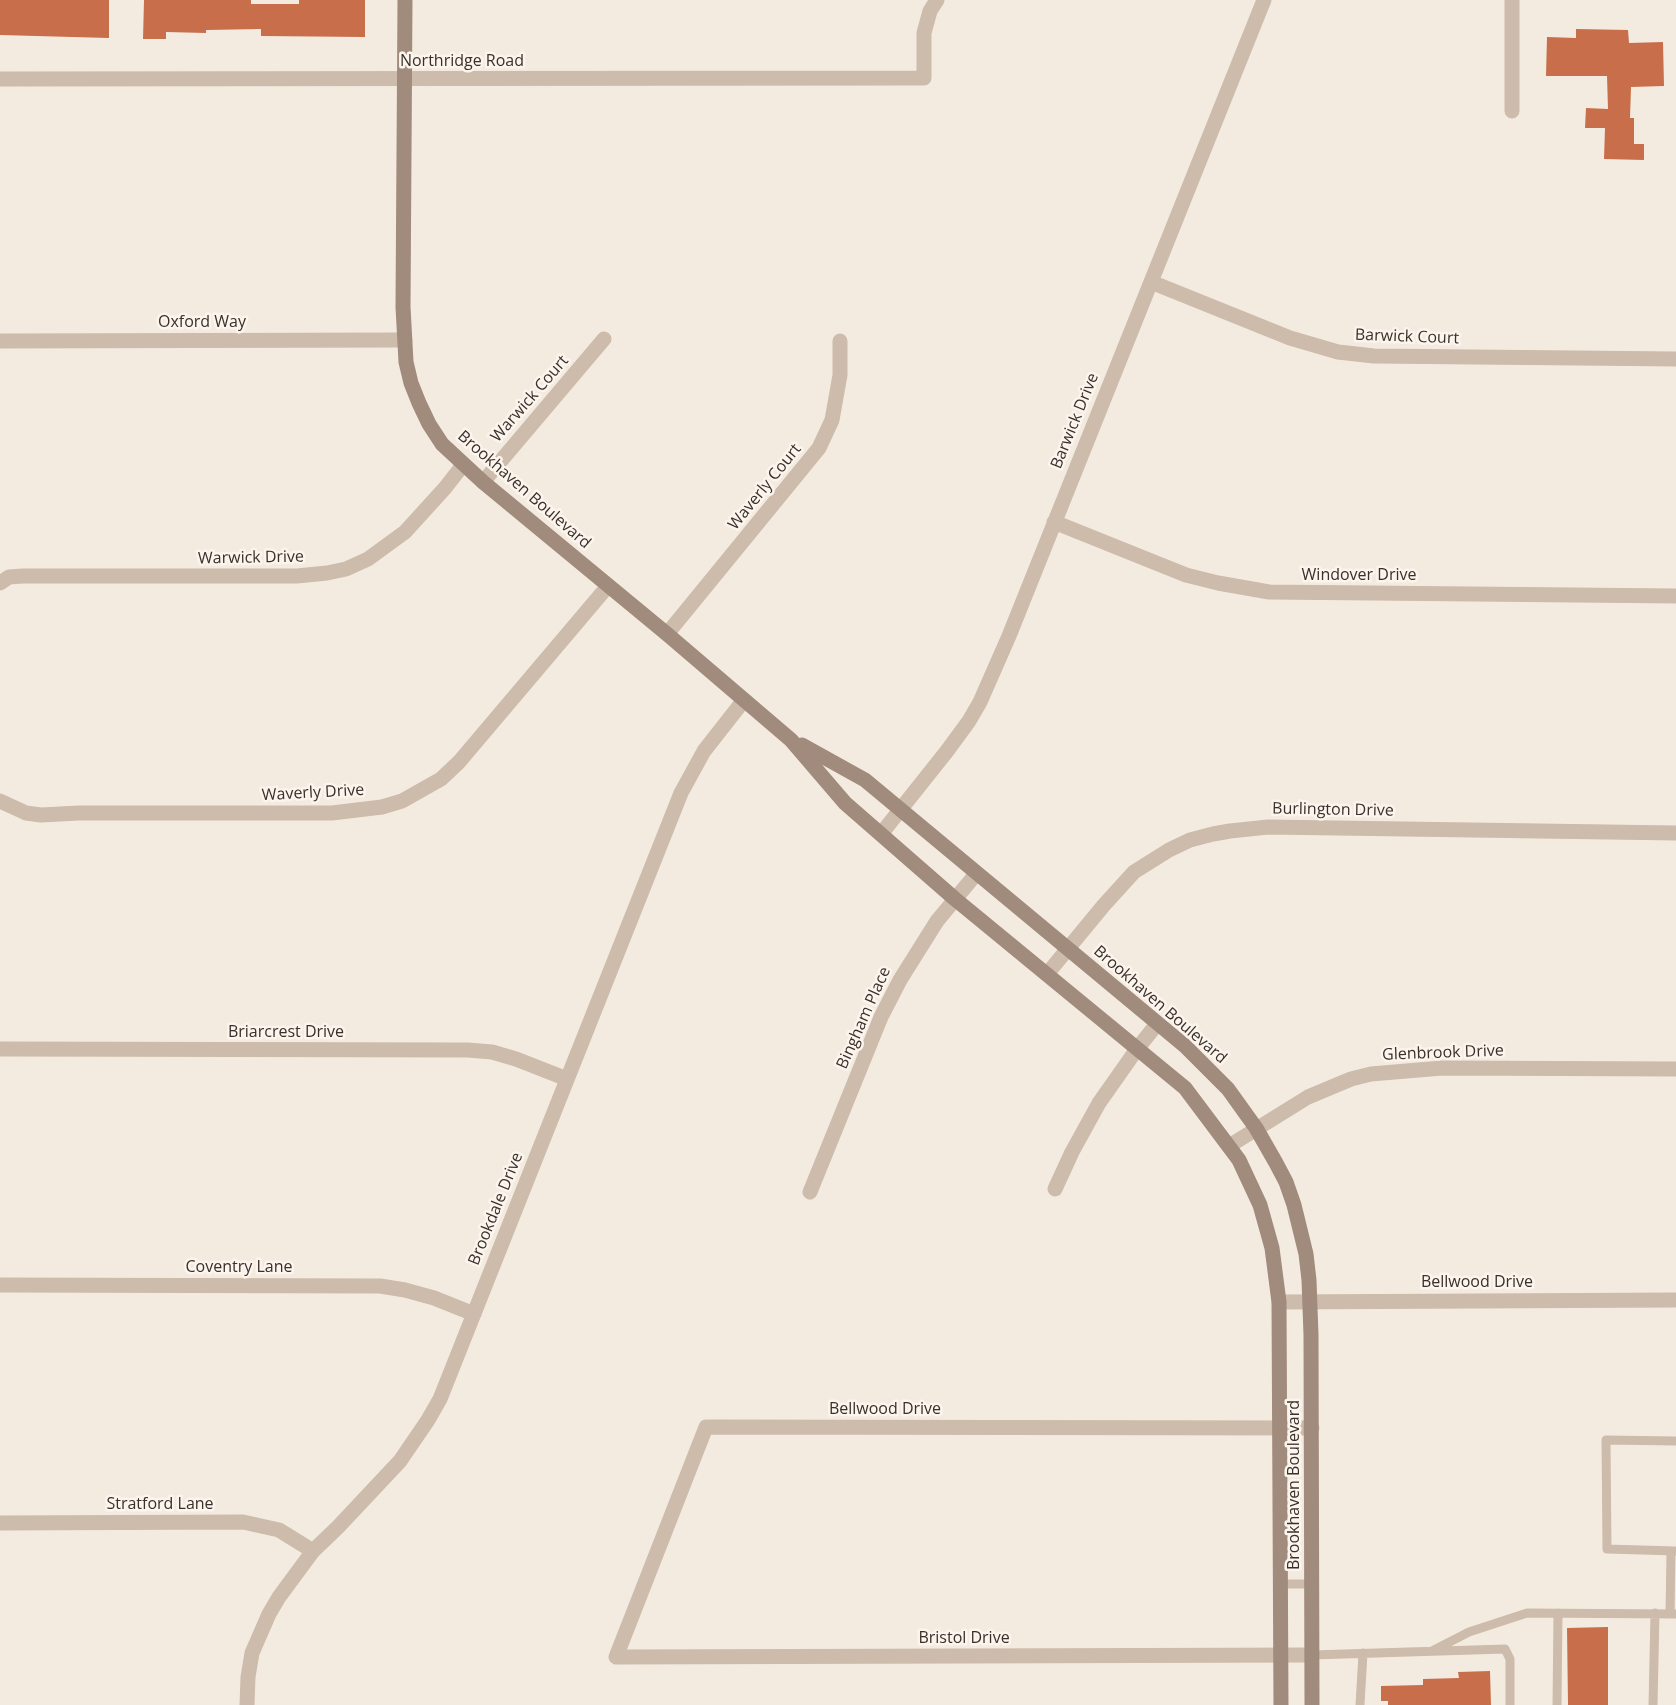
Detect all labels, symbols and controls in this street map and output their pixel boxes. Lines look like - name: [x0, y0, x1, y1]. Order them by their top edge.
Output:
- street label: Northridge Road: [400, 51, 524, 71]
- street label: Oxford Way: [158, 312, 246, 332]
- street label: Barwick Court: [1355, 326, 1459, 348]
- street label: Warwick Court: [487, 352, 573, 446]
- street label: Barwick Drive: [1047, 370, 1103, 472]
- street label: Brookhaven Boulevard: [453, 427, 595, 553]
- street label: Waverly Court: [724, 440, 806, 534]
- street label: Warwick Drive: [198, 547, 304, 569]
- street label: Windover Drive: [1302, 565, 1416, 585]
- street label: Waverly Drive: [261, 781, 365, 805]
- street label: Burlington Drive: [1272, 799, 1394, 821]
- street label: Brookhaven Boulevard: [1089, 942, 1231, 1068]
- street label: Bingham Place: [833, 964, 895, 1072]
- street label: Briarcrest Drive: [228, 1022, 344, 1042]
- street label: Glenbrook Drive: [1382, 1041, 1504, 1065]
- street label: Brookdale Drive: [465, 1150, 527, 1268]
- street label: Coventry Lane: [186, 1257, 292, 1277]
- street label: Bellwood Drive: [1421, 1272, 1533, 1292]
- street label: Bellwood Drive: [829, 1399, 941, 1419]
- street label: Brookhaven Boulevard: [1284, 1400, 1304, 1570]
- street label: Stratford Lane: [106, 1494, 214, 1514]
- street label: Bristol Drive: [918, 1628, 1010, 1648]

